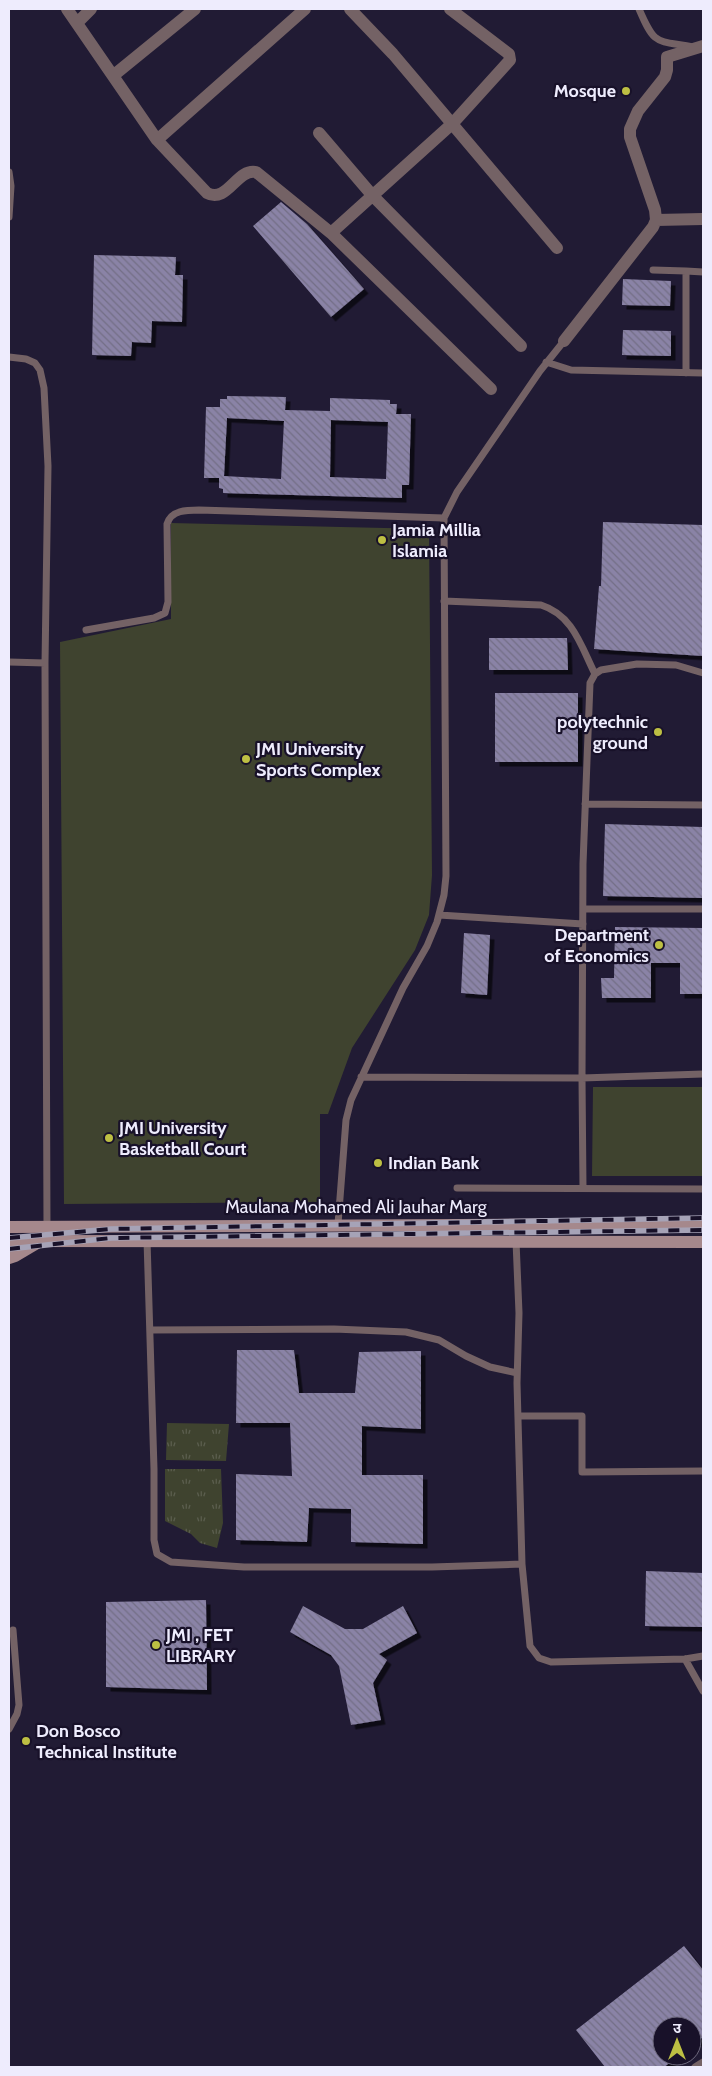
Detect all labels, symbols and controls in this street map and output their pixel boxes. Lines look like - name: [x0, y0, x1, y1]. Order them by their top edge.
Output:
- place label: Mosque: [554, 80, 616, 102]
- marker: Mosque: [620, 85, 632, 97]
- place label: Jamia Millia Islamia: [391, 519, 481, 562]
- marker: Jamia Millia Islamia: [376, 534, 388, 546]
- place label: polytechnic ground: [557, 711, 648, 754]
- marker: polytechnic ground: [652, 726, 664, 738]
- place label: JMI University Sports Complex: [255, 738, 381, 781]
- marker: JMI University Sports Complex: [240, 753, 252, 765]
- place label: Department of Economics: [544, 924, 649, 967]
- marker: Department of Economics: [653, 939, 665, 951]
- place label: JMI University Basketball Court: [118, 1117, 247, 1160]
- marker: JMI University Basketball Court: [103, 1132, 115, 1144]
- place label: Indian Bank: [388, 1152, 480, 1174]
- marker: Indian Bank: [372, 1157, 384, 1169]
- street label: Maulana Mohamed Ali Jauhar Marg: [225, 1196, 488, 1218]
- place label: JMI , FET LIBRARY: [165, 1624, 237, 1667]
- marker: JMI , FET LIBRARY: [150, 1639, 162, 1651]
- place label: Don Bosco Technical Institute: [36, 1720, 177, 1763]
- marker: Don Bosco Technical Institute: [20, 1735, 32, 1747]
- north arrow: [652, 2016, 702, 2066]
- text: उ: [673, 2019, 682, 2037]

